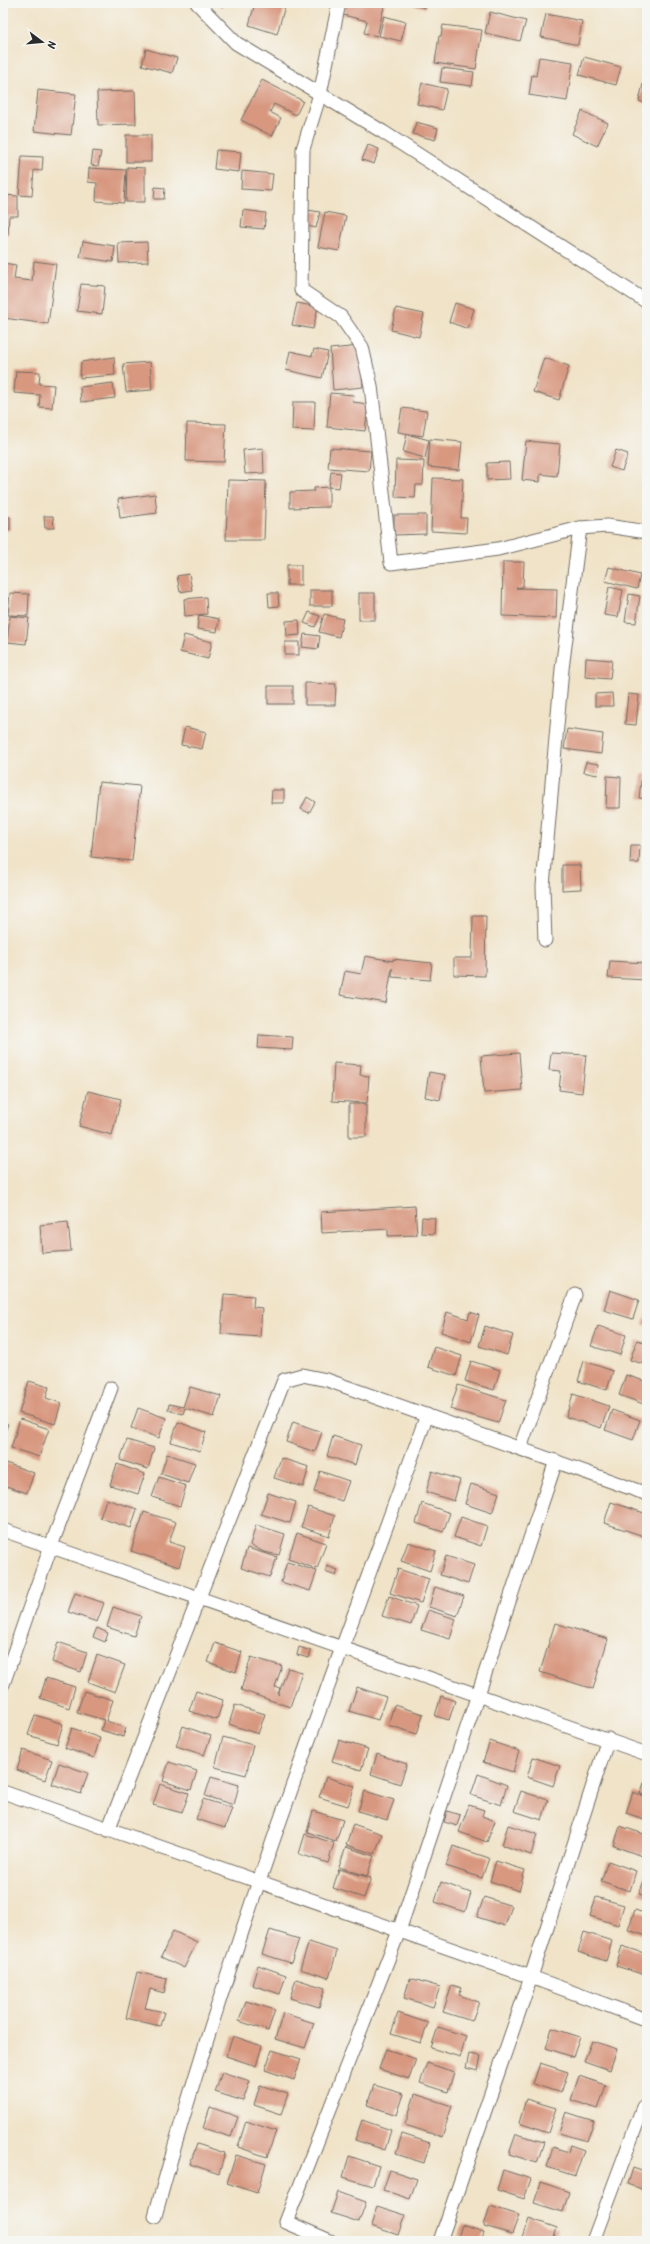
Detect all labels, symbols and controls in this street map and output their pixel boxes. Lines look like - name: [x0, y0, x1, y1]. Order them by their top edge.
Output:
- north arrow: [22, 22, 62, 62]
- text: N: [41, 39, 60, 50]

